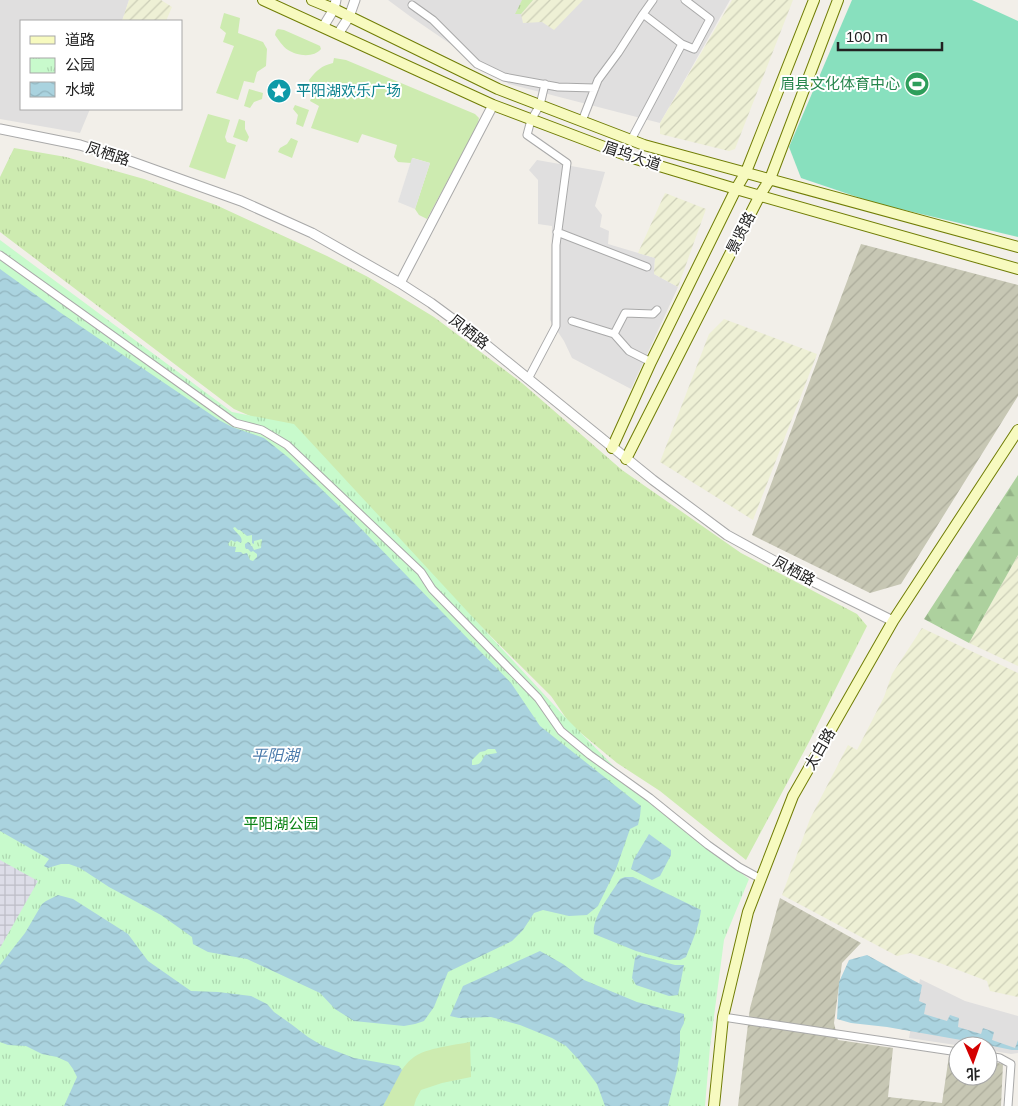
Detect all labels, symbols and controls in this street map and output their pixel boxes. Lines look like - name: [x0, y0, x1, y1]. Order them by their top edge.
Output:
- legend: [20, 20, 182, 110]
- scale bar: [838, 20, 942, 52]
- text: 100 m: [846, 28, 888, 45]
- text: 道路: [65, 31, 95, 48]
- text: 公园: [65, 56, 95, 73]
- sports icon: 眉县文化体育中心: [904, 71, 930, 97]
- place label: 眉县文化体育中心: [780, 75, 900, 92]
- place icon: 平阳湖欢乐广场: [266, 78, 292, 104]
- text: 水域: [65, 81, 95, 98]
- place label: 平阳湖欢乐广场: [296, 82, 401, 99]
- street label: 凤栖路: [84, 138, 132, 169]
- street label: 眉坞大道: [601, 138, 663, 173]
- street label: 景贤路: [723, 209, 758, 257]
- street label: 凤栖路: [446, 311, 492, 352]
- street label: 凤栖路: [770, 552, 818, 589]
- street label: 太白路: [801, 725, 838, 772]
- water label: 平阳湖: [251, 747, 302, 764]
- park label: 平阳湖公园: [243, 815, 319, 832]
- north arrow: [948, 1036, 998, 1086]
- text: 北: [966, 1066, 981, 1082]

